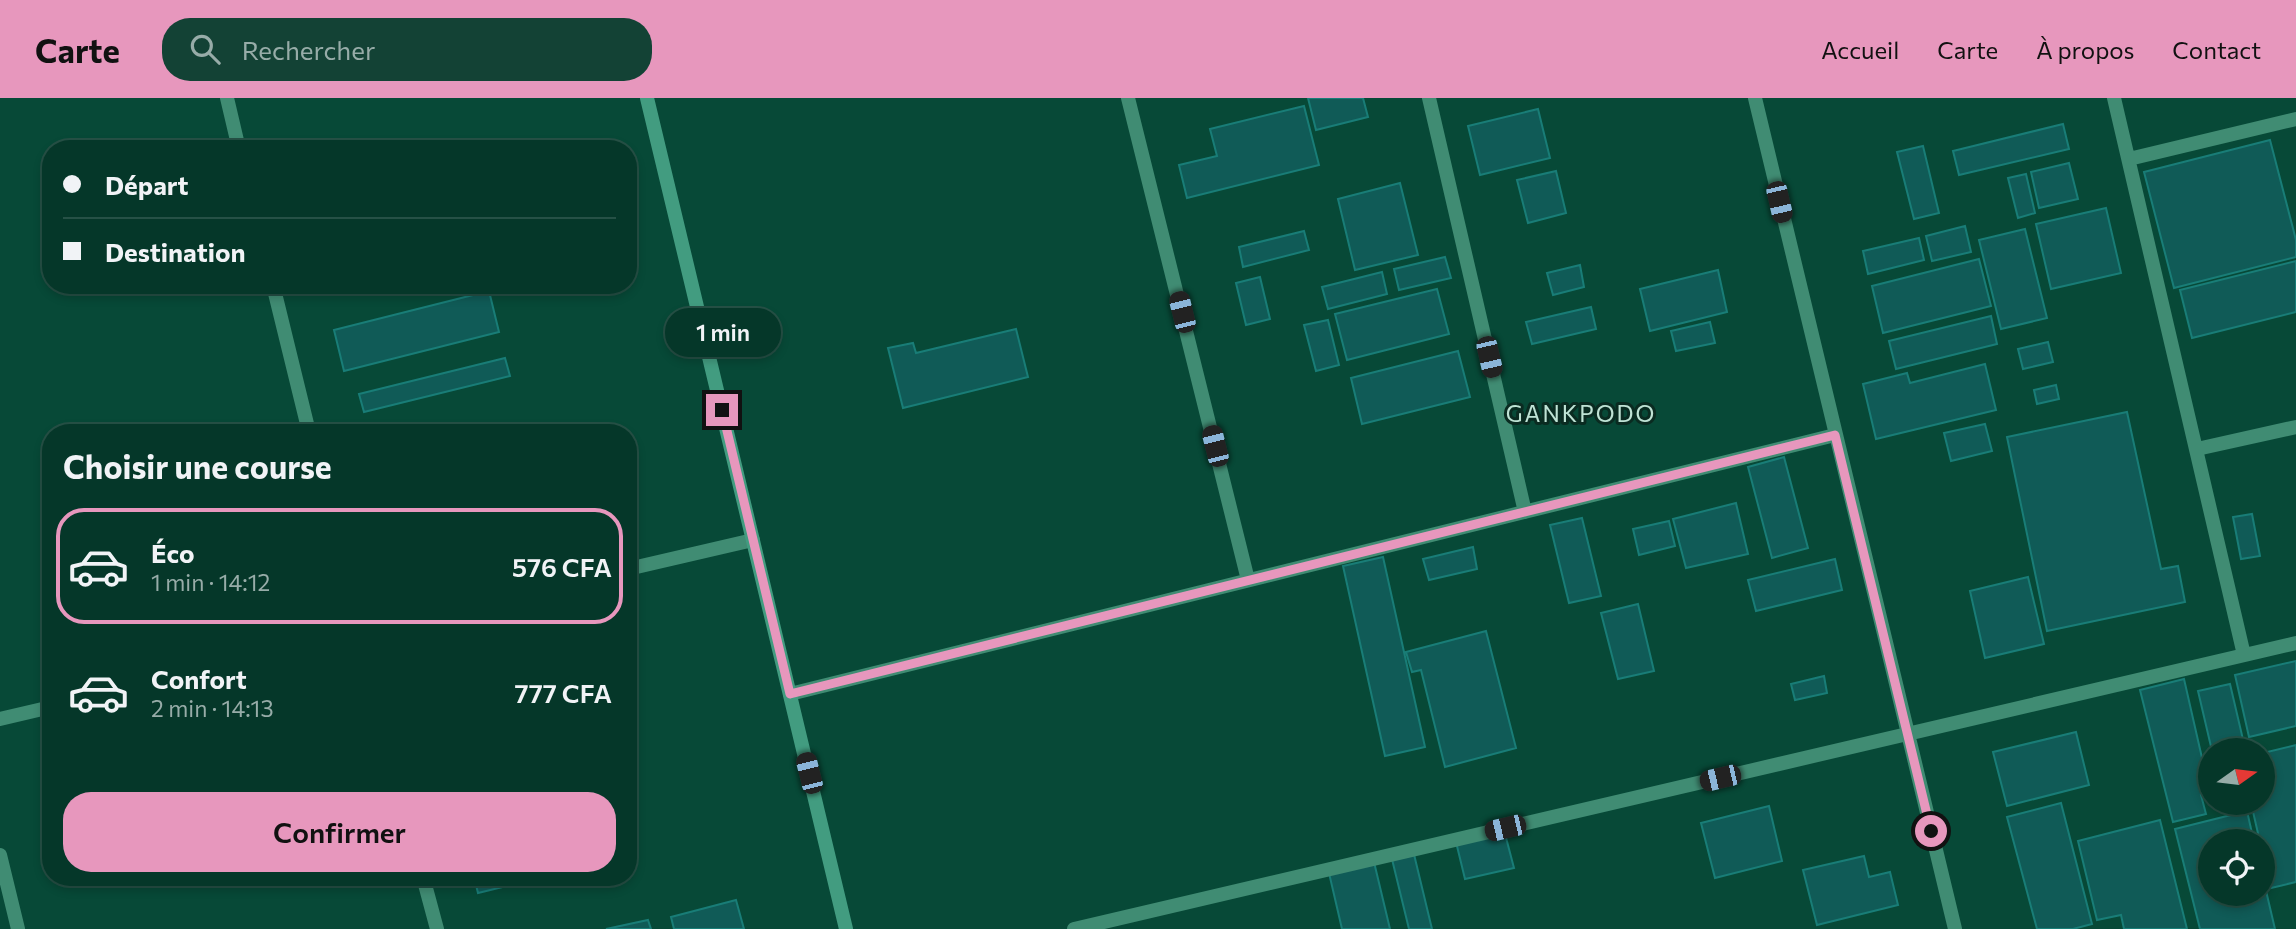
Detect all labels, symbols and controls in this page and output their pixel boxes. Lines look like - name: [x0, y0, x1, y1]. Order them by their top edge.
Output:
- search box: [162, 18, 652, 81]
- text: Carte: [35, 29, 120, 70]
- icon: search: [186, 30, 224, 68]
- text: Rechercher: [242, 34, 375, 65]
- text: Accueil: [1821, 35, 1899, 64]
- text: Carte: [1937, 35, 1998, 64]
- text: À propos: [2036, 35, 2134, 64]
- text: Contact: [2172, 35, 2261, 64]
- text: Départ: [105, 169, 189, 200]
- car: [1765, 179, 1794, 225]
- text: Destination: [105, 236, 246, 267]
- car: [1167, 289, 1198, 335]
- callout: 1 min: [664, 308, 780, 358]
- text: 1 min: [696, 318, 750, 346]
- car: [1475, 334, 1504, 380]
- route end: [706, 394, 738, 426]
- district label: GANKPODO: [1506, 399, 1656, 427]
- car: [1200, 423, 1231, 469]
- text: Choisir une course: [63, 446, 332, 486]
- icon: car: [67, 535, 130, 598]
- text: Éco: [151, 537, 195, 568]
- text: 576 CFA: [512, 551, 612, 582]
- text: 1 min · 14:12: [151, 568, 270, 596]
- icon: car: [67, 661, 130, 724]
- text: Confort: [151, 663, 247, 694]
- text: 777 CFA: [515, 677, 612, 708]
- text: 2 min · 14:13: [151, 694, 274, 722]
- north arrow: [2198, 738, 2275, 816]
- map controls: [2198, 738, 2275, 906]
- car: [794, 750, 825, 796]
- car: [1698, 763, 1743, 793]
- button: Confirmer: [63, 792, 616, 872]
- car: [1483, 813, 1528, 843]
- route start: [1915, 815, 1947, 847]
- button: locate: [2198, 829, 2275, 906]

